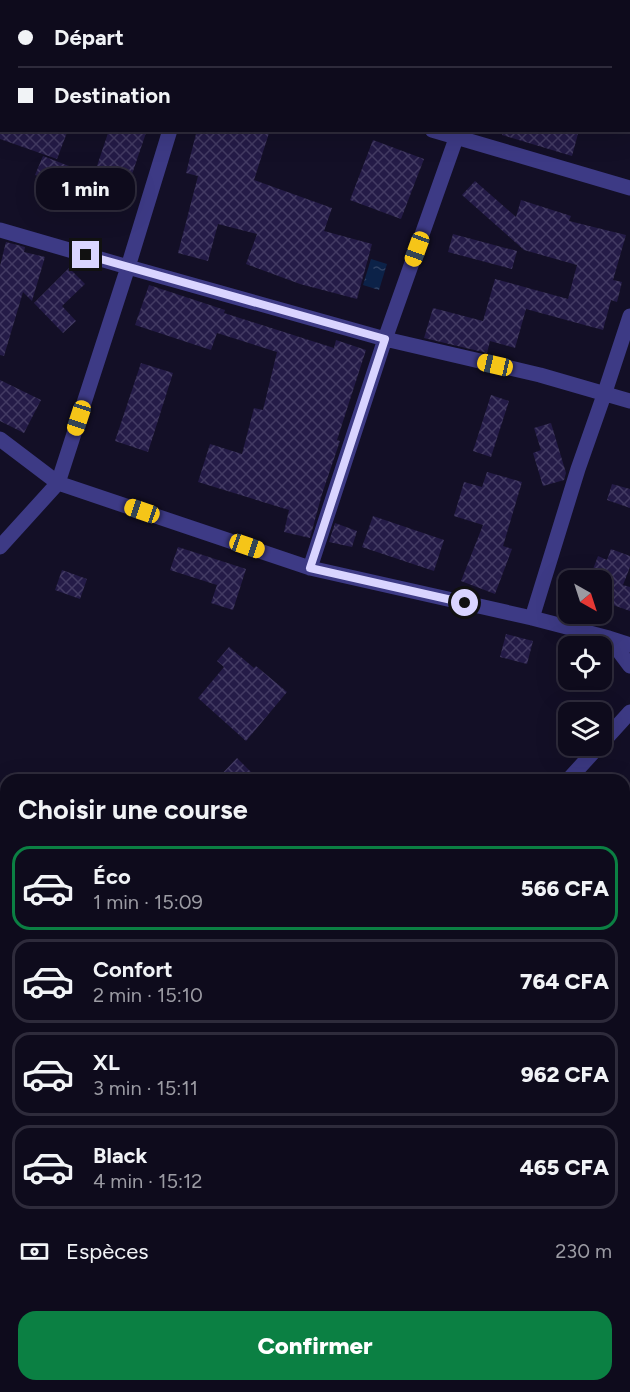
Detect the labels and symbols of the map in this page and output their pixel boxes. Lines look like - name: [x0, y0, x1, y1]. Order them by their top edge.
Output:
- callout: 1 min: [36, 168, 136, 210]
- car: [402, 229, 432, 269]
- route end: [72, 241, 99, 268]
- car: [475, 352, 515, 378]
- car: [65, 398, 93, 438]
- car: [122, 497, 162, 525]
- car: [227, 532, 267, 560]
- north arrow: [558, 570, 612, 624]
- route start: [451, 589, 478, 616]

